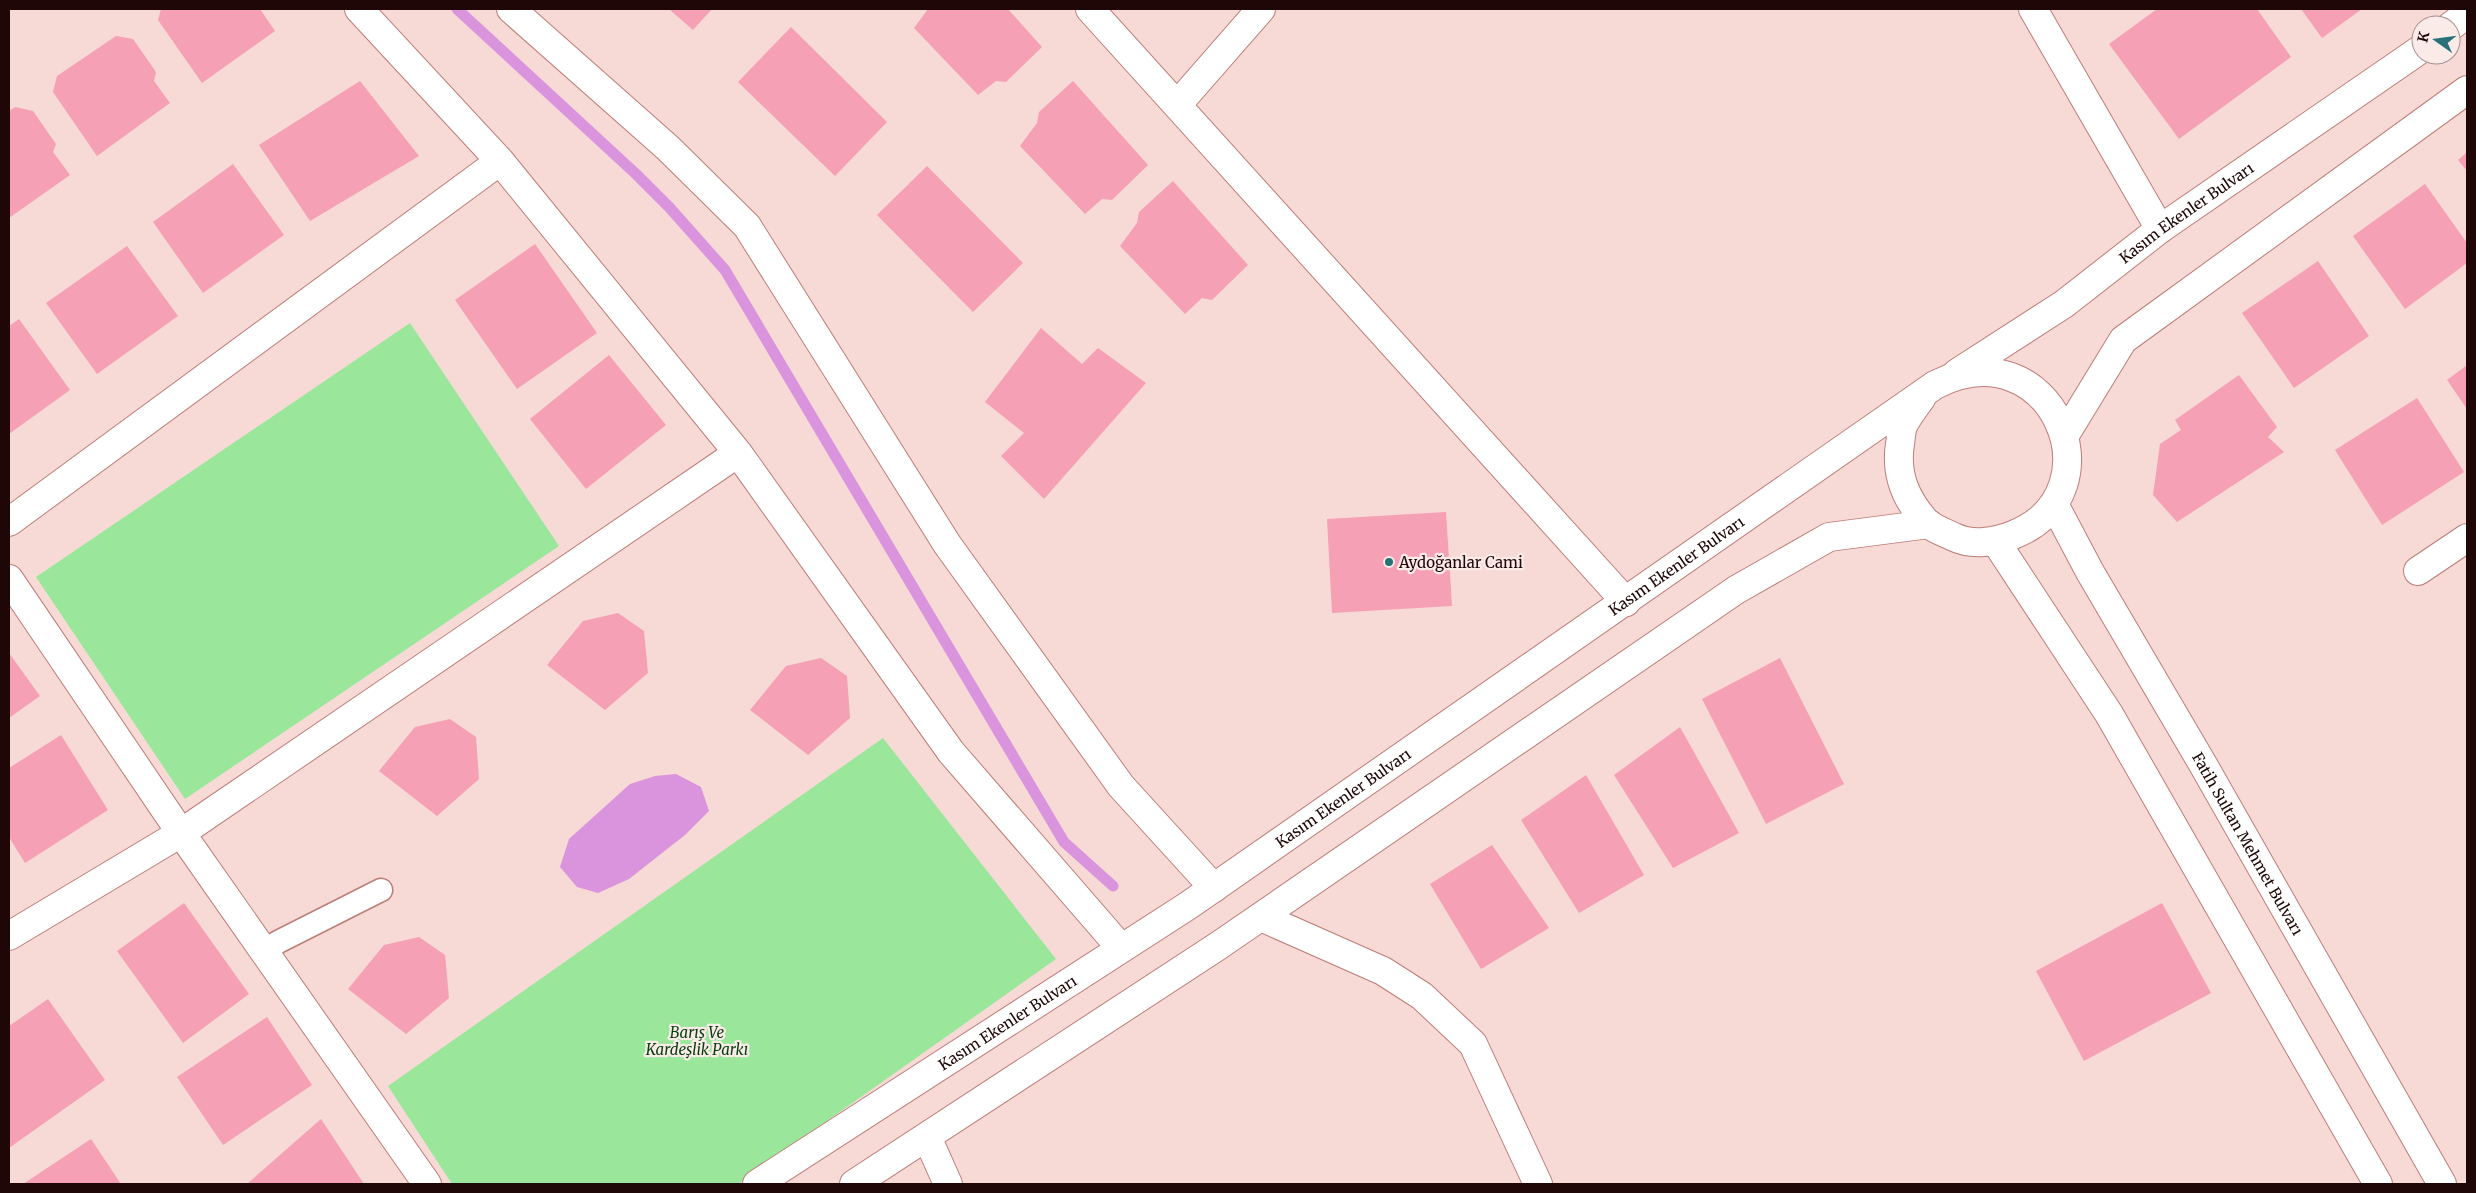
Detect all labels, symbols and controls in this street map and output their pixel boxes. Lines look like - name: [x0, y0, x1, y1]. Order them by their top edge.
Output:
- north arrow: [2411, 15, 2461, 65]
- text: K: [2413, 29, 2434, 44]
- street label: Kasım Ekenler Bulvarı: [2115, 158, 2257, 267]
- street label: Kasım Ekenler Bulvarı: [1605, 512, 1748, 619]
- place label: Aydoğanlar Cami: [1398, 553, 1523, 572]
- marker: Aydoğanlar Cami: [1383, 556, 1395, 568]
- street label: Kasım Ekenler Bulvarı: [1272, 744, 1414, 851]
- street label: Fatih Sultan Mehmet Bulvarı: [2188, 749, 2308, 938]
- street label: Kasım Ekenler Bulvarı: [935, 971, 1080, 1074]
- park label: Barış Ve Kardeşlik Parkı: [645, 1023, 748, 1059]

